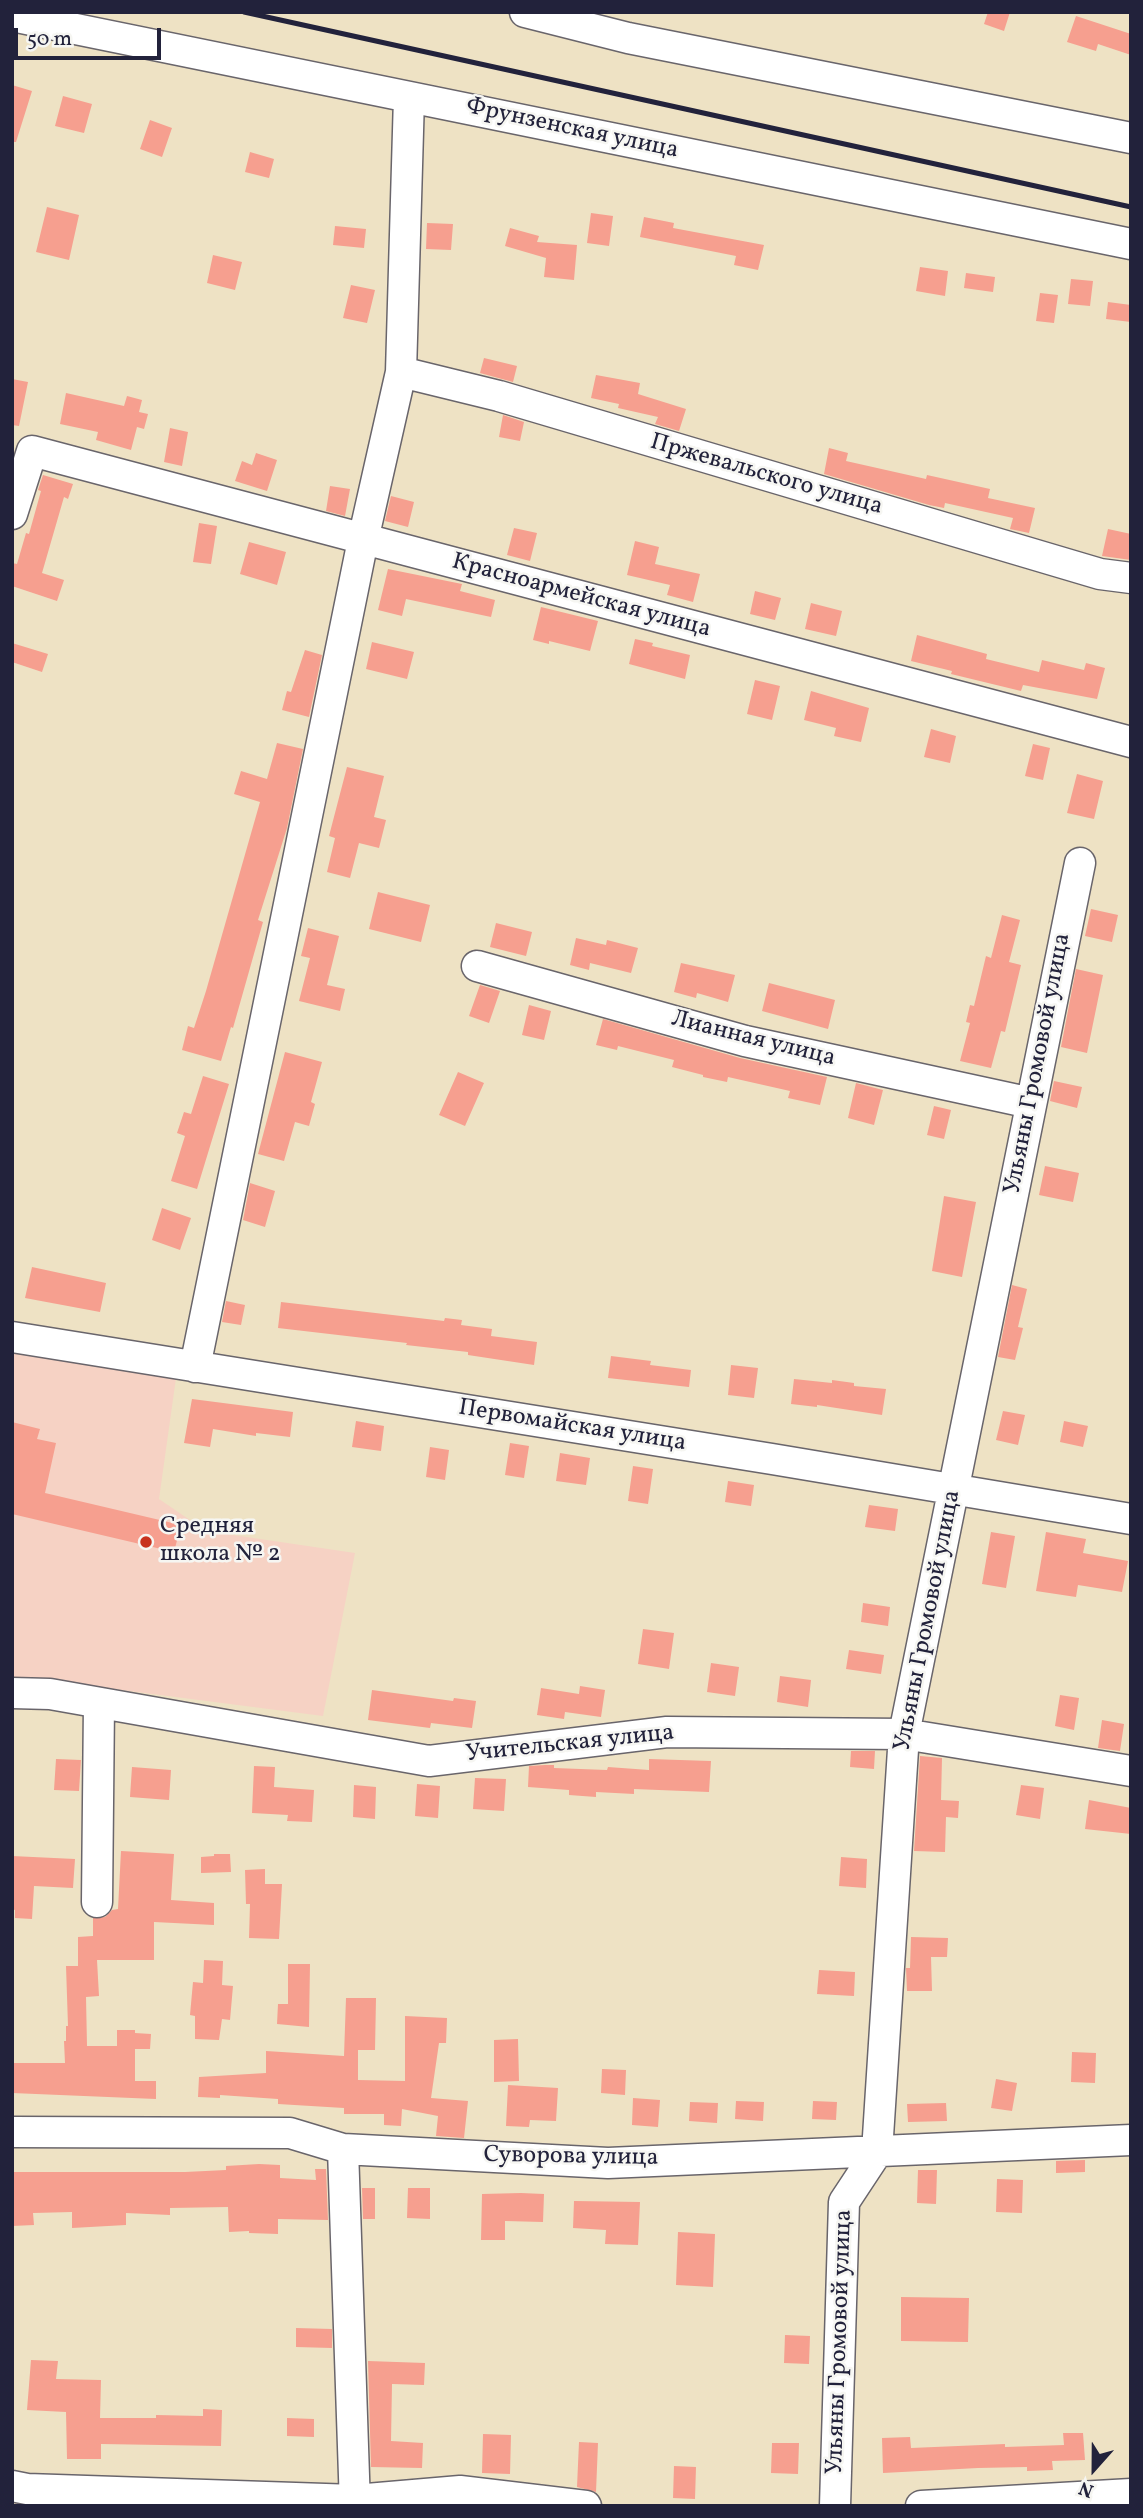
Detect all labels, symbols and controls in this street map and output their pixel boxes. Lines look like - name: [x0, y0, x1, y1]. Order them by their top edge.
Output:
- scale bar: [18, 14, 164, 58]
- text: 50 m: [27, 25, 72, 54]
- street label: Фрунзенская улица: [463, 93, 681, 167]
- street label: Пржевальского улица: [646, 429, 886, 523]
- street label: Красноармейская улица: [448, 549, 714, 645]
- street label: Ульяны Громовой улица: [1000, 931, 1078, 1197]
- street label: Лианная улица: [668, 1006, 838, 1074]
- street label: Первомайская улица: [456, 1395, 688, 1459]
- street label: Ульяны Громовой улица: [890, 1488, 968, 1754]
- place label: Средняя школа № 2: [160, 1514, 281, 1570]
- marker: Средняя школа № 2: [138, 1534, 154, 1550]
- street label: Учительская улица: [464, 1720, 676, 1770]
- street label: Суворова улица: [483, 2142, 659, 2174]
- street label: Ульяны Громовой улица: [822, 2209, 860, 2475]
- north arrow: [1059, 2434, 1129, 2504]
- text: N: [1075, 2474, 1098, 2503]

